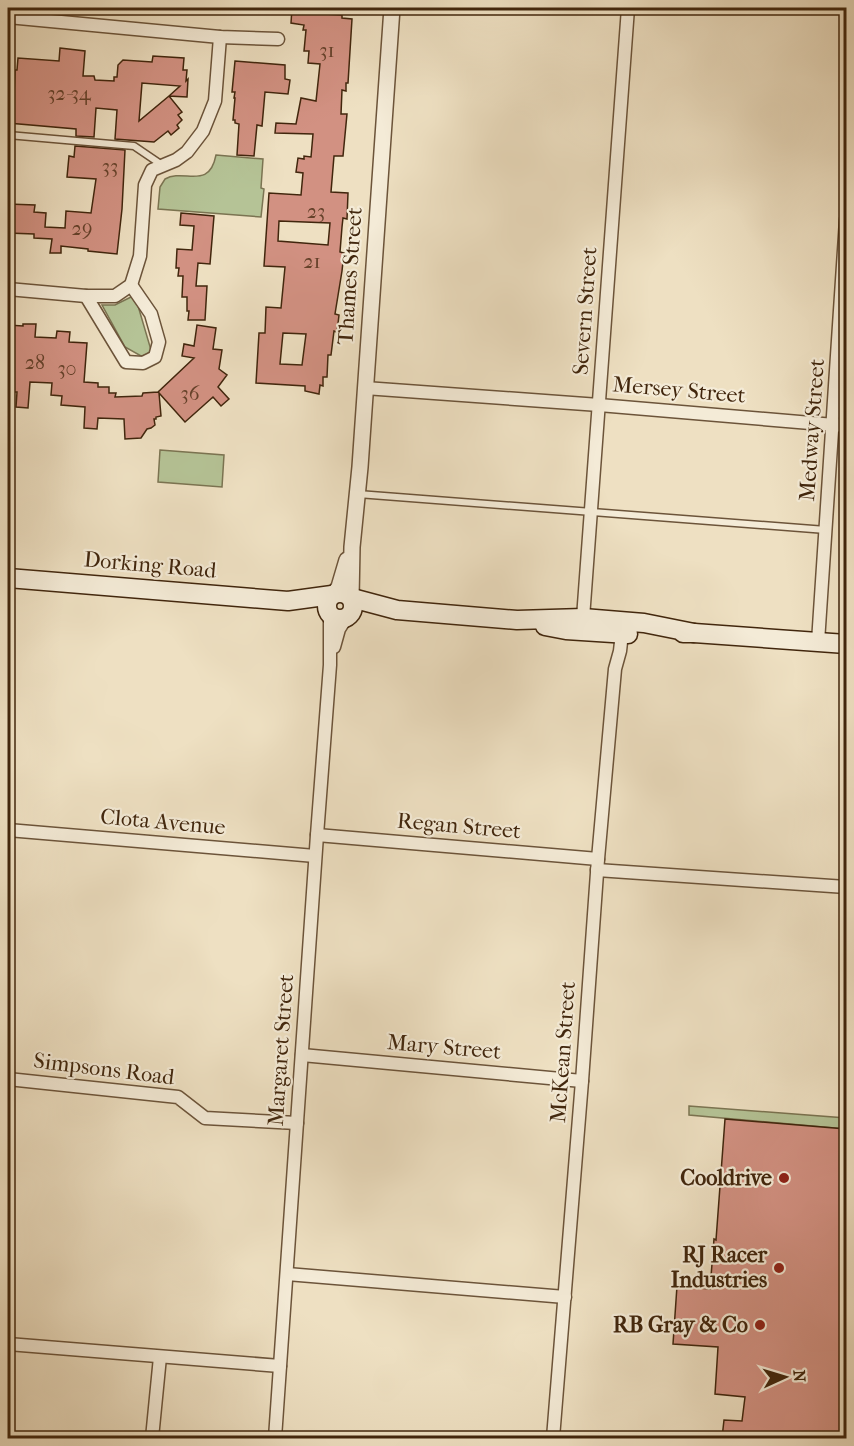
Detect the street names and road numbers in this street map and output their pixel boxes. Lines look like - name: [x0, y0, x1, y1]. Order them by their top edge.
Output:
- street label: Thames Street: [332, 206, 368, 346]
- street label: Severn Street: [568, 246, 602, 376]
- street label: Medway Street: [794, 358, 830, 502]
- street label: Mersey Street: [611, 371, 747, 409]
- street label: Dorking Road: [83, 546, 218, 584]
- street label: Clota Avenue: [99, 804, 227, 840]
- street label: Regan Street: [396, 808, 522, 844]
- street label: Margaret Street: [263, 973, 299, 1127]
- street label: McKean Street: [545, 980, 581, 1124]
- street label: Mary Street: [386, 1029, 502, 1065]
- street label: Simpsons Road: [32, 1047, 177, 1091]

